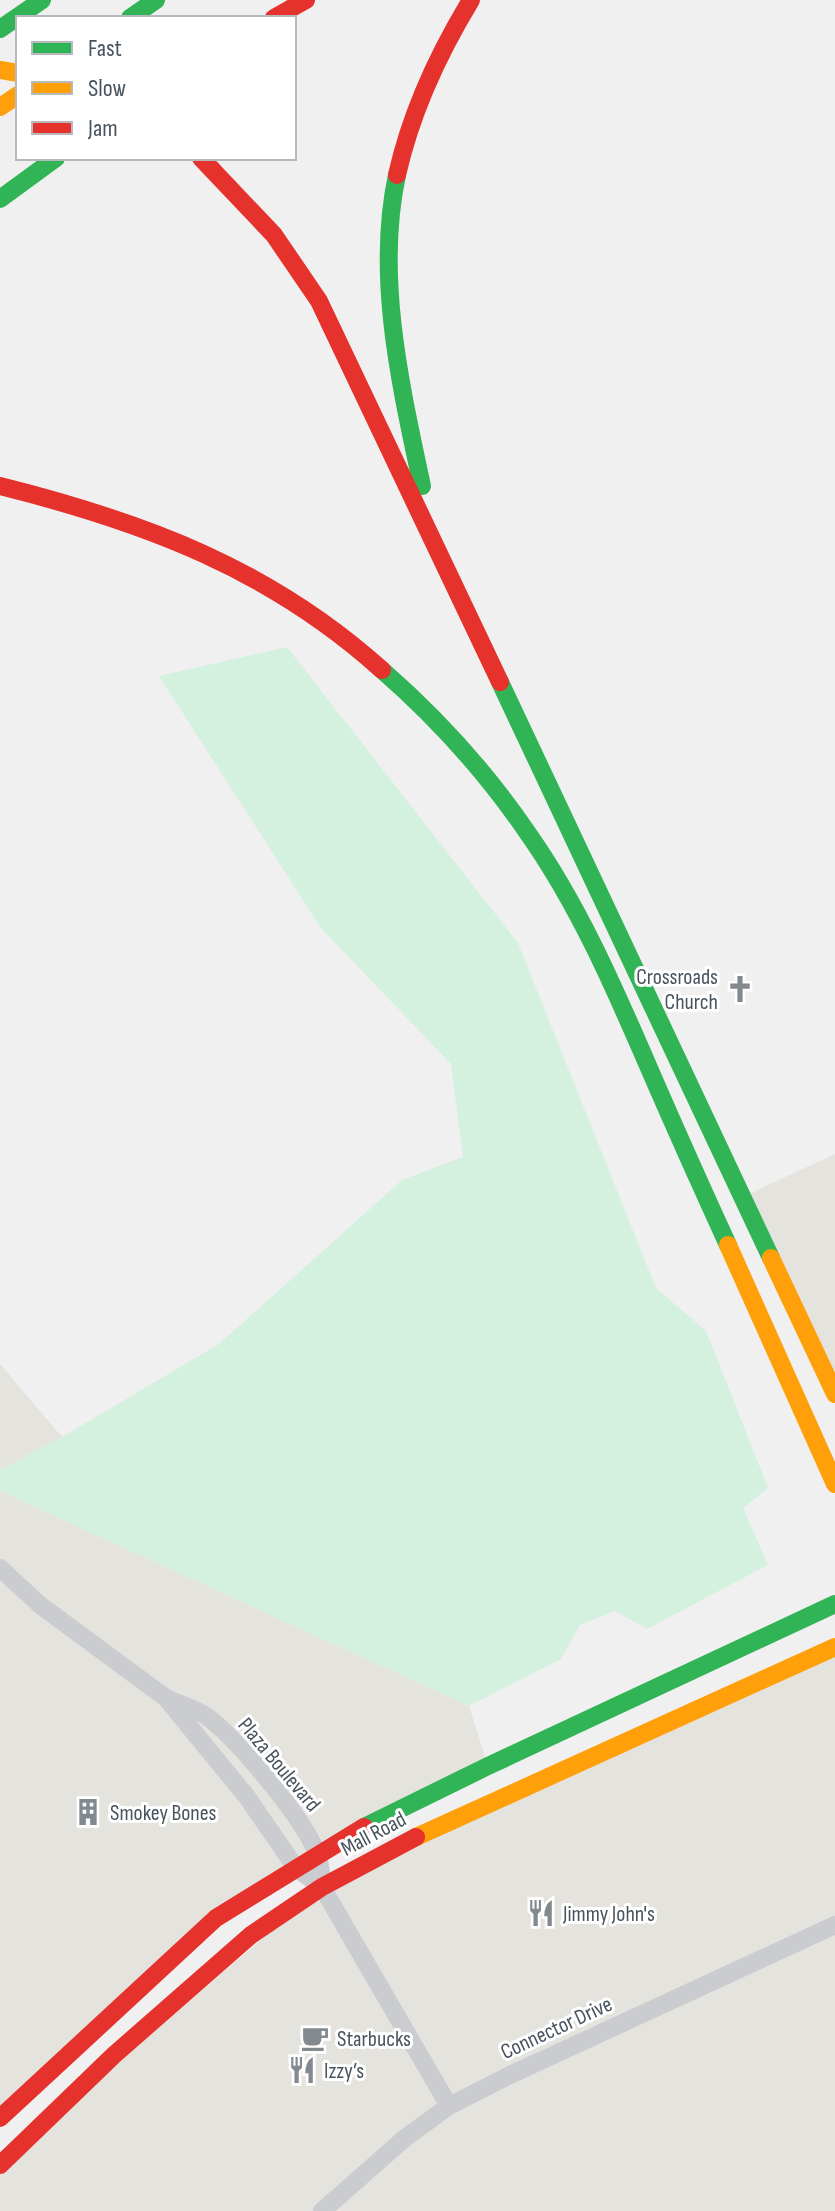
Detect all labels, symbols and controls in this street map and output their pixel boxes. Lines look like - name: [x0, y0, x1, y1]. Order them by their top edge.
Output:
- legend: [16, 16, 296, 160]
- text: Fast: [88, 34, 122, 63]
- text: Slow: [88, 74, 126, 103]
- text: Jam: [87, 114, 118, 143]
- place label: Crossroads Church: [636, 964, 718, 1016]
- church icon: Crossroads Church: [725, 974, 755, 1004]
- street label: Plaza Boulevard: [232, 1712, 326, 1817]
- building icon: Smokey Bones: [73, 1797, 103, 1827]
- place label: Smokey Bones: [110, 1800, 217, 1827]
- street label: Mall Road: [337, 1806, 411, 1863]
- restaurant icon: Jimmy John's: [526, 1898, 556, 1928]
- place label: Jimmy John's: [562, 1901, 655, 1928]
- street label: Connector Drive: [497, 1991, 617, 2066]
- cafe icon: Starbucks: [300, 2023, 330, 2053]
- place label: Starbucks: [337, 2026, 411, 2053]
- restaurant icon: Izzy’s: [287, 2055, 317, 2085]
- place label: Izzy’s: [324, 2058, 364, 2085]

